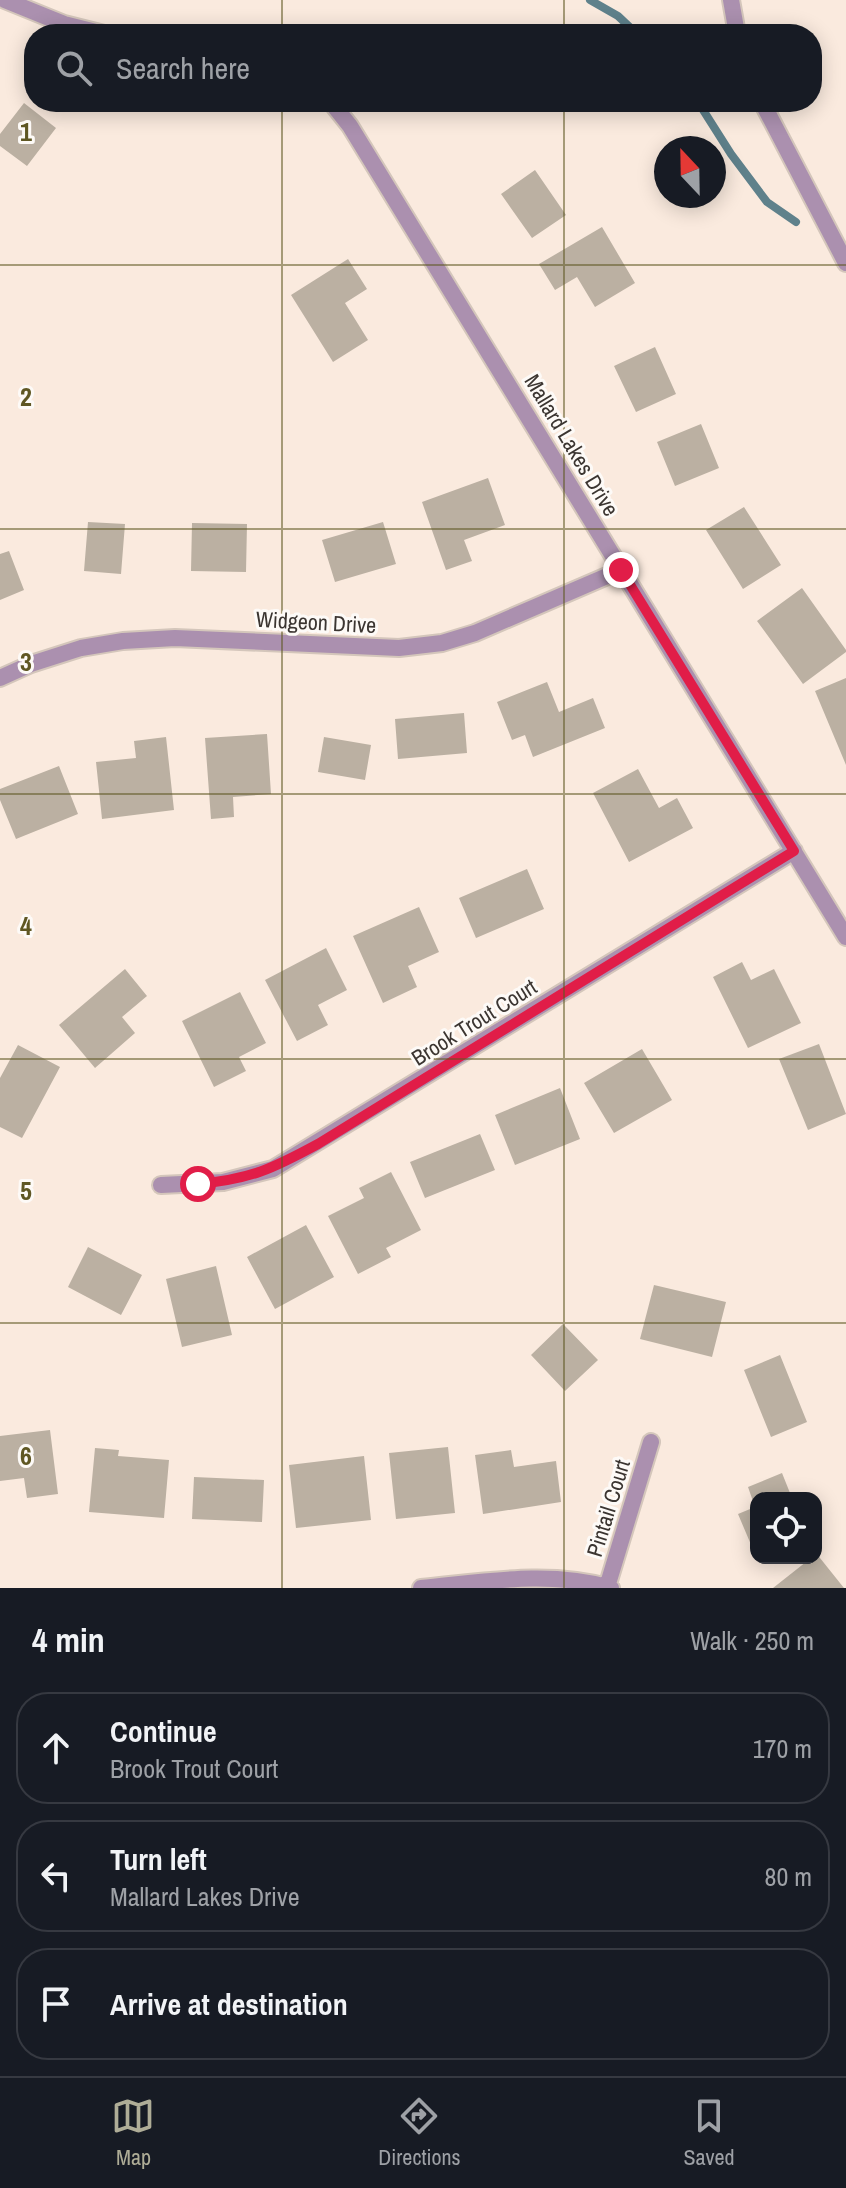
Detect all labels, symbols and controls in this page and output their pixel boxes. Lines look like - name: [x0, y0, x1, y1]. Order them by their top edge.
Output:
- search box: [24, 24, 822, 112]
- icon: search: [52, 46, 96, 90]
- text: Search here: [116, 48, 250, 88]
- text: 1: [20, 114, 32, 149]
- north arrow: [654, 136, 726, 208]
- street label: Mallard Lakes Drive: [518, 369, 626, 521]
- text: 2: [20, 379, 32, 414]
- route end: [603, 552, 639, 588]
- street label: Widgeon Drive: [255, 604, 377, 640]
- text: 3: [20, 644, 32, 679]
- text: 4: [20, 908, 32, 943]
- street label: Brook Trout Court: [406, 972, 542, 1072]
- route start: [180, 1166, 216, 1202]
- text: 5: [20, 1173, 32, 1208]
- text: 6: [20, 1438, 32, 1473]
- street label: Pintail Court: [579, 1456, 637, 1560]
- map controls: [750, 1492, 822, 1564]
- button: locate: [750, 1492, 822, 1564]
- text: 4 min: [32, 1617, 105, 1663]
- text: Walk · 250 m: [690, 1623, 814, 1658]
- text: Continue: [110, 1711, 217, 1751]
- icon: ahead: [34, 1726, 78, 1770]
- text: 170 m: [753, 1731, 812, 1766]
- text: Brook Trout Court: [110, 1751, 278, 1786]
- text: Turn left: [110, 1839, 207, 1879]
- icon: left: [34, 1854, 78, 1898]
- text: 80 m: [765, 1859, 812, 1894]
- text: Mallard Lakes Drive: [110, 1879, 300, 1914]
- icon: arrive: [34, 1982, 78, 2026]
- text: Arrive at destination: [110, 1984, 348, 2024]
- tab: Map: [111, 2094, 155, 2172]
- tab: Directions: [378, 2094, 461, 2172]
- tab: Saved: [683, 2094, 735, 2172]

